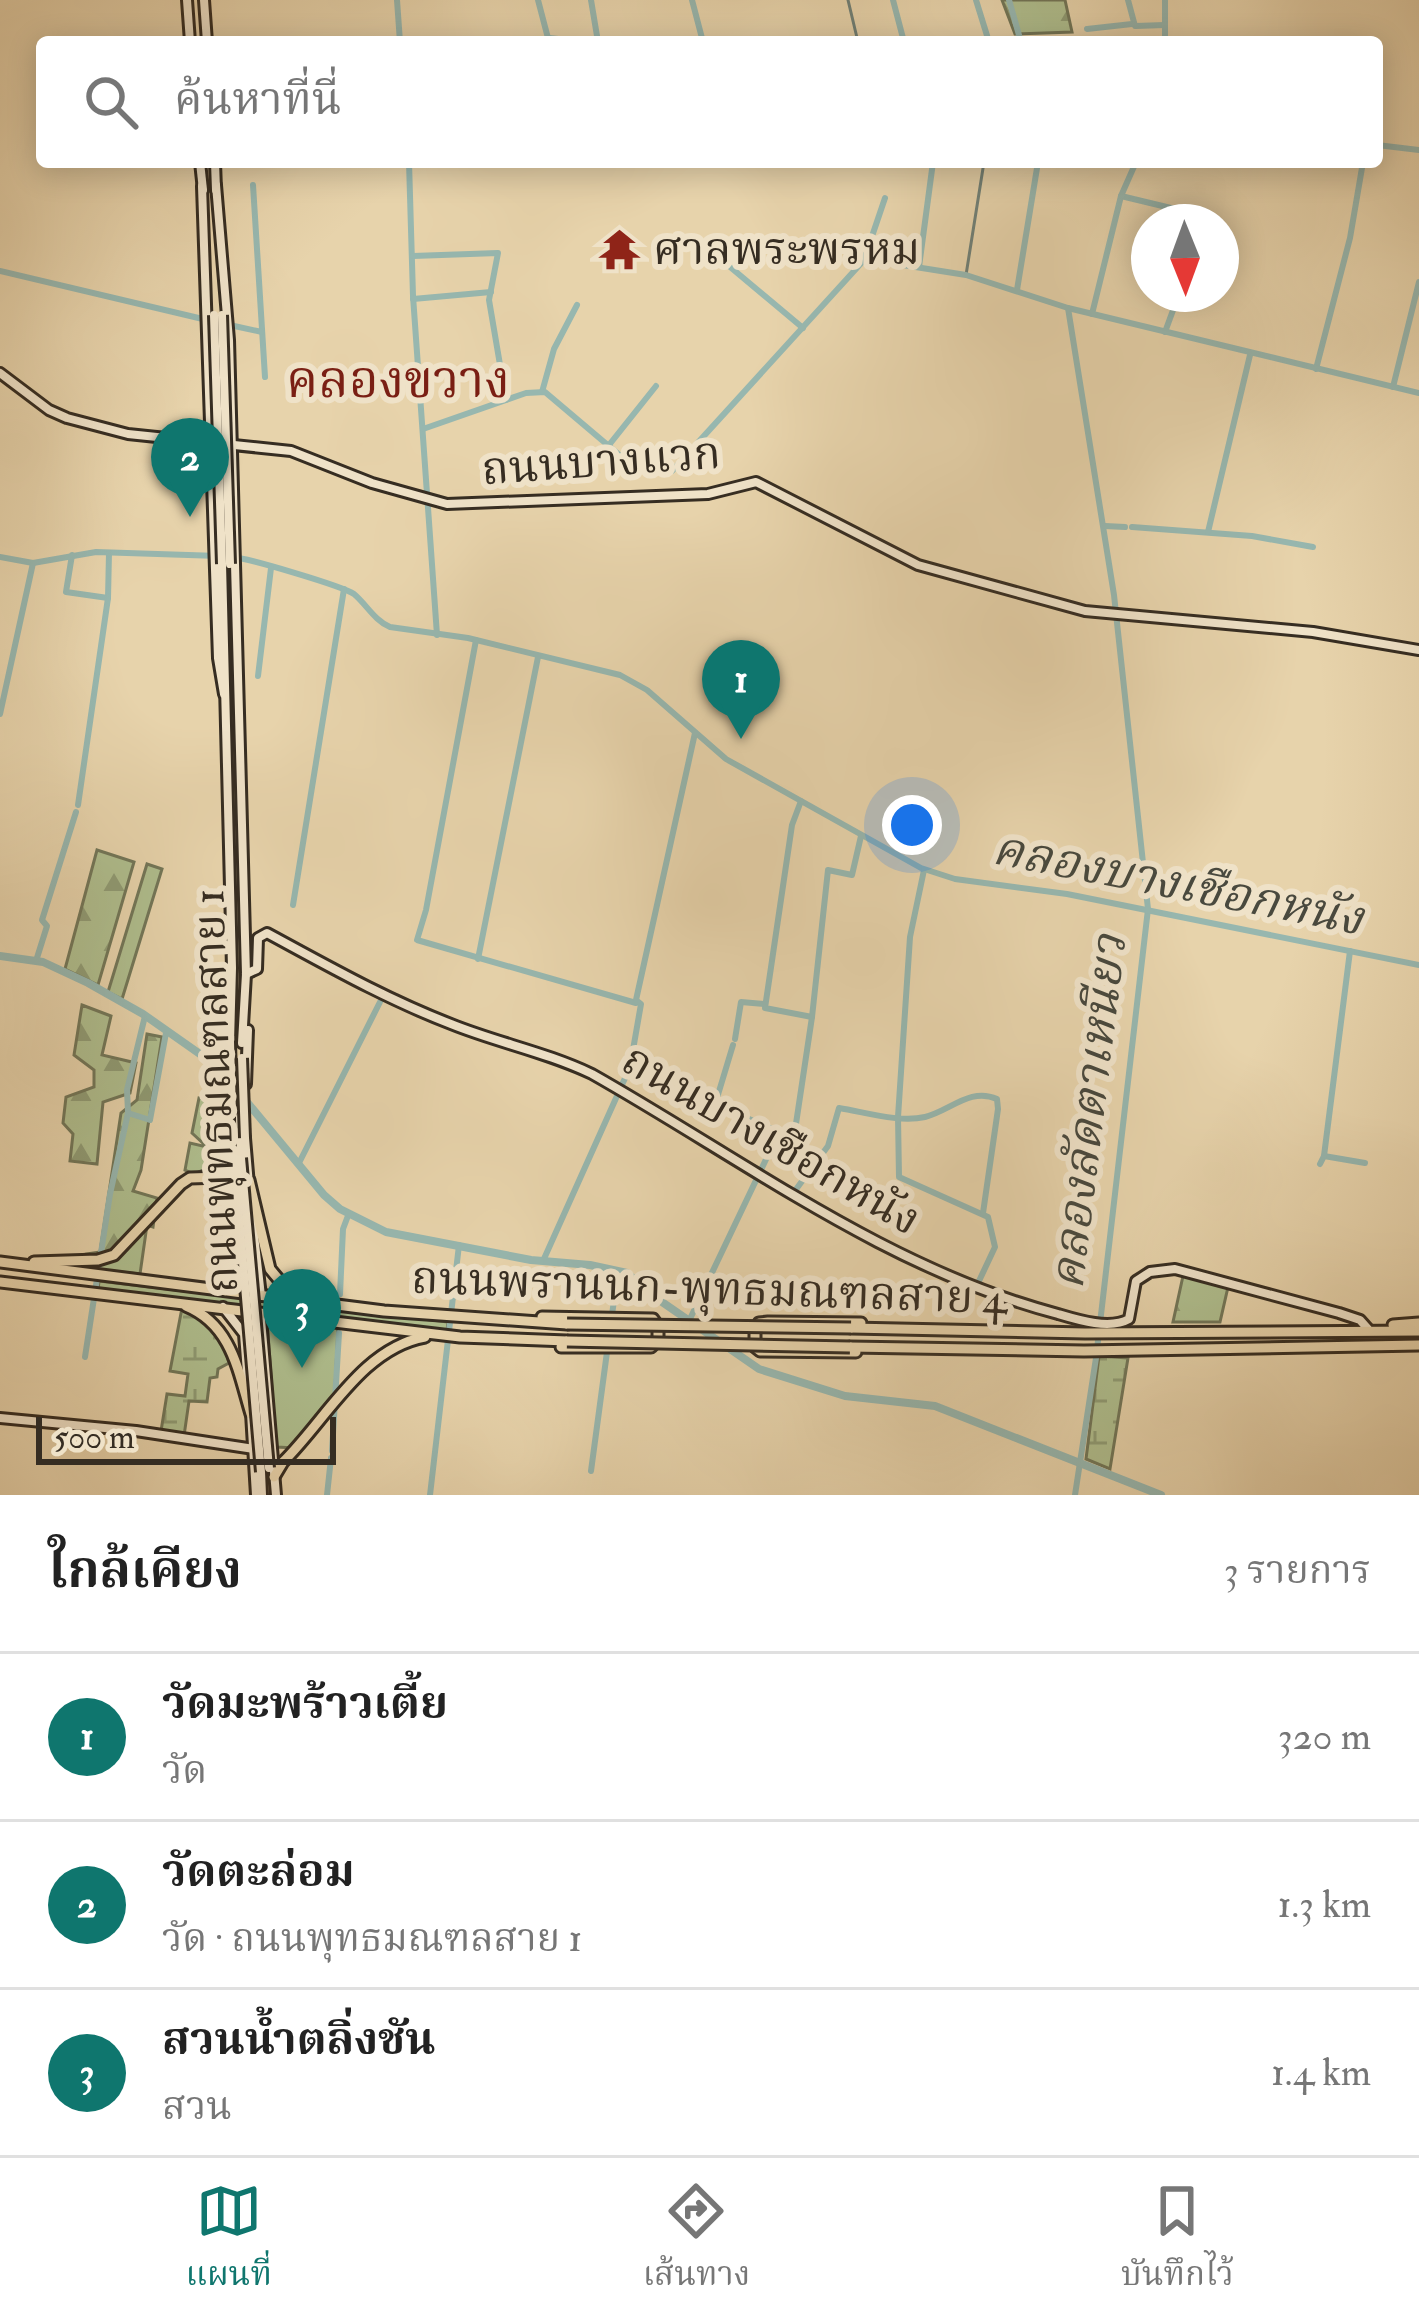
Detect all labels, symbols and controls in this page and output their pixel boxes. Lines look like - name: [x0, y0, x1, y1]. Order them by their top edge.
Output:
- search box: [36, 36, 1383, 168]
- icon: search: [78, 69, 144, 135]
- text: ค้นหาที่นี่: [174, 72, 342, 128]
- north arrow: [1131, 204, 1239, 312]
- place label: ศาลพระพรหม: [653, 222, 920, 278]
- temple icon: ศาลพระพรหม: [596, 227, 642, 273]
- district label: คลองขวาง: [286, 349, 510, 413]
- pin: 2: [151, 418, 229, 517]
- street label: ถนนบางแวก: [479, 426, 723, 498]
- pin: 1: [702, 640, 780, 739]
- your location: [882, 795, 942, 855]
- water label: คลองบางเชือกหนัง: [988, 819, 1370, 950]
- street label: ถนนพุทธมณฑลสาย 1: [181, 888, 251, 1294]
- water label: คลองลัดตาเหนียว: [1038, 930, 1141, 1293]
- street label: ถนนบางเชือกหนัง: [612, 1032, 930, 1248]
- street label: ถนนพรานนก-พุทธมณฑลสาย 4: [410, 1251, 1010, 1327]
- pin: 3: [263, 1269, 341, 1368]
- scale bar: [36, 1411, 336, 1464]
- text: 500 m: [54, 1417, 135, 1458]
- text: ใกล้เคียง: [48, 1539, 242, 1603]
- text: 3 รายการ: [1224, 1546, 1371, 1595]
- text: วัดมะพร้าวเตี้ย: [162, 1676, 448, 1732]
- text: 1: [80, 1712, 94, 1761]
- text: 320 m: [1278, 1712, 1371, 1761]
- text: วัด: [162, 1746, 207, 1795]
- text: วัดตะล่อม: [162, 1844, 355, 1900]
- text: 2: [77, 1880, 97, 1929]
- text: 1.3 km: [1278, 1880, 1371, 1929]
- text: วัด · ถนนพุทธมณฑลสาย 1: [162, 1914, 582, 1963]
- text: สวนน้ำตลิ่งชัน: [162, 2012, 436, 2068]
- text: 3: [80, 2048, 94, 2097]
- text: 1.4 km: [1271, 2048, 1371, 2097]
- text: สวน: [162, 2082, 232, 2131]
- tab: แผนที่: [185, 2178, 272, 2303]
- tab: เส้นทาง: [643, 2178, 750, 2303]
- tab: บันทึกไว้: [1121, 2178, 1234, 2303]

